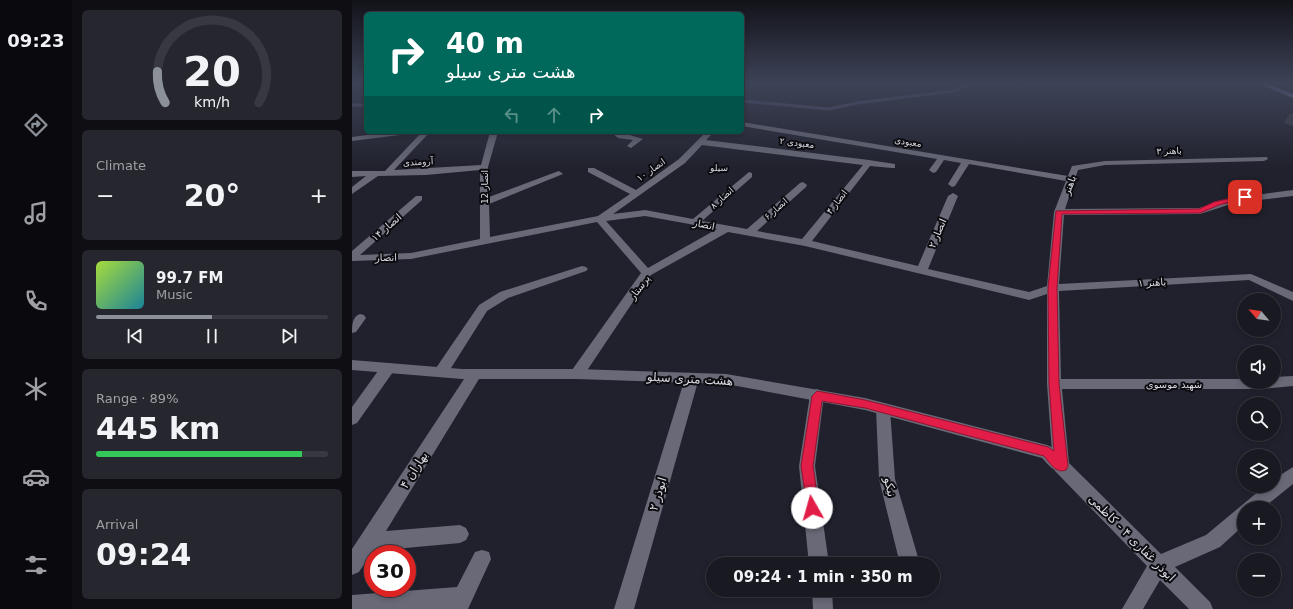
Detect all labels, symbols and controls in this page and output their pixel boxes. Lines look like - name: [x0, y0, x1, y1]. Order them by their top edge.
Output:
- text: 40 m: [446, 27, 524, 60]
- icon: right: [380, 28, 432, 80]
- text: 09:23: [7, 30, 65, 51]
- text: 20: [183, 47, 241, 96]
- text: هشت متری سیلو: [446, 61, 576, 82]
- text: km/h: [194, 93, 230, 109]
- icon: left: [501, 104, 523, 126]
- icon: ahead: [543, 104, 565, 126]
- icon: right: [585, 104, 607, 126]
- icon: directions: [22, 111, 50, 139]
- street label: معبودی: [894, 135, 923, 149]
- street label: معبودی ۲: [779, 136, 815, 150]
- street label: باهنر ۳: [1156, 146, 1182, 156]
- street label: آرومندی: [402, 155, 434, 168]
- street label: انصار ۱۰: [635, 157, 667, 183]
- text: Climate: [96, 158, 146, 173]
- district label: سیلو: [709, 163, 728, 173]
- street label: انصار 12: [480, 170, 490, 204]
- street label: باهنر: [1060, 174, 1078, 197]
- text: 20°: [184, 178, 240, 213]
- pin: [1228, 180, 1262, 214]
- text: −: [96, 183, 114, 208]
- text: +: [310, 183, 328, 208]
- street label: انصار ۸: [708, 185, 736, 211]
- icon: arrive: [1234, 186, 1256, 208]
- street label: انصار ۴: [825, 188, 849, 216]
- street label: انصار ۶: [762, 196, 790, 222]
- icon: music: [22, 199, 50, 227]
- street label: انصار ۱۴: [369, 211, 404, 243]
- street label: انصار: [691, 217, 716, 232]
- street label: انصار ۲: [926, 217, 949, 249]
- street label: انصار: [374, 252, 397, 263]
- text: 99.7 FM: [156, 269, 223, 287]
- street label: پرستار: [626, 273, 653, 303]
- street label: باهنر ۱: [1138, 276, 1166, 289]
- icon: phone: [22, 287, 50, 315]
- text: Music: [156, 287, 193, 302]
- north arrow: [1237, 293, 1281, 337]
- map controls: [1237, 293, 1281, 597]
- icon: previous: [124, 325, 146, 347]
- icon: pause: [201, 325, 223, 347]
- icon: next: [278, 325, 300, 347]
- button: sound: [1237, 345, 1281, 389]
- street label: هشت متری سیلو: [645, 370, 733, 389]
- icon: climate: [22, 375, 50, 403]
- street label: شهید موسوی: [1146, 379, 1202, 391]
- text: Range · 89%: [96, 391, 179, 406]
- button: search: [1237, 397, 1281, 441]
- text: 445 km: [96, 411, 220, 446]
- street label: بهاران ۴: [397, 449, 432, 492]
- button: layers: [1237, 449, 1281, 493]
- icon: car: [22, 463, 50, 491]
- street label: نیکو: [880, 475, 899, 498]
- street label: ابوذر ۲: [647, 476, 670, 513]
- position arrow: [791, 487, 833, 529]
- street label: ابوذر غفاری ۴ - کاظمی: [1085, 492, 1178, 585]
- button: +: [1237, 501, 1281, 545]
- text: Arrival: [96, 517, 138, 532]
- text: 09:24: [96, 537, 192, 572]
- speed limit sign: 30: [364, 545, 416, 597]
- icon: filters: [22, 551, 50, 579]
- button: −: [1237, 553, 1281, 597]
- text: 09:24 · 1 min · 350 m: [733, 568, 913, 586]

